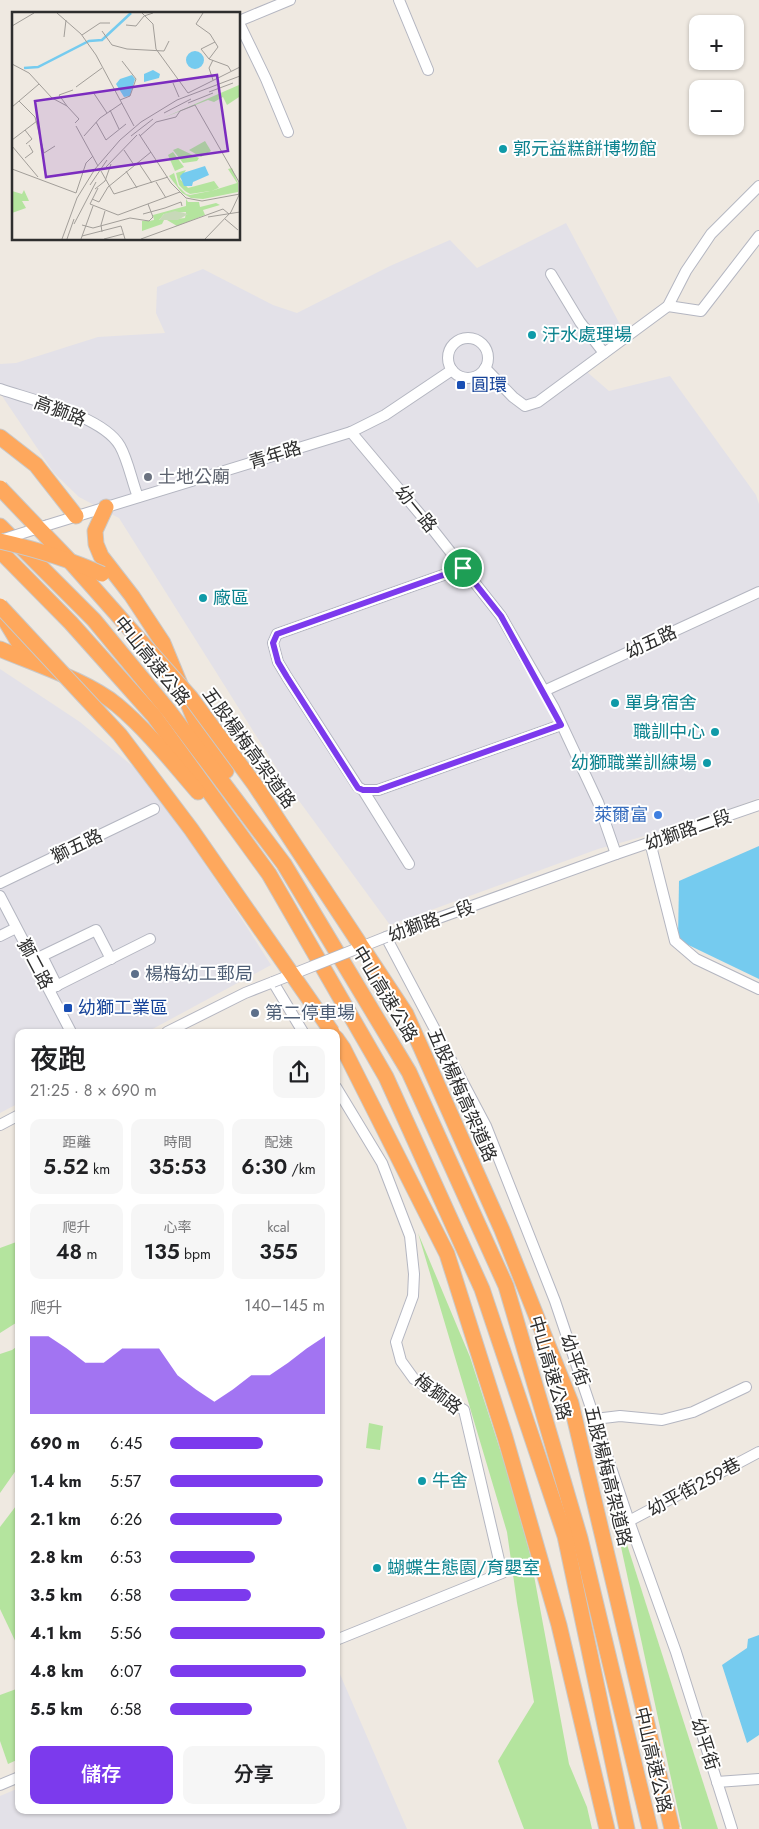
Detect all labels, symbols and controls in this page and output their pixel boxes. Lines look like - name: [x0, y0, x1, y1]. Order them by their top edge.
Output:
- inset map: [12, 12, 240, 240]
- map controls: [689, 15, 744, 135]
- button: +: [689, 15, 744, 70]
- button: −: [689, 80, 744, 135]
- place label: 郭元益糕餅博物館: [513, 136, 657, 162]
- marker: 郭元益糕餅博物館: [497, 143, 509, 155]
- place label: 汙水處理場: [542, 322, 632, 348]
- marker: 汙水處理場: [526, 329, 538, 341]
- place label: 圓環: [471, 372, 507, 398]
- marker: 圓環: [455, 379, 467, 391]
- street label: 高獅路: [30, 389, 90, 433]
- street label: 青年路: [245, 435, 305, 475]
- place label: 土地公廟: [158, 464, 230, 490]
- marker: 土地公廟: [142, 471, 154, 483]
- street label: 幼一路: [389, 480, 443, 538]
- pin: [442, 547, 484, 589]
- icon: arrive: [449, 554, 477, 582]
- place label: 廠區: [213, 585, 249, 611]
- marker: 廠區: [197, 592, 209, 604]
- street label: 中山高速公路: [108, 611, 196, 711]
- street label: 幼五路: [621, 619, 681, 665]
- street label: 五股楊梅高架道路: [196, 682, 302, 814]
- place label: 單身宿舍: [625, 690, 697, 716]
- marker: 單身宿舍: [609, 697, 621, 709]
- place label: 職訓中心: [633, 719, 705, 745]
- marker: 職訓中心: [709, 726, 721, 738]
- place label: 幼獅職業訓練場: [571, 750, 697, 776]
- marker: 幼獅職業訓練場: [701, 757, 713, 769]
- place label: 萊爾富: [594, 802, 648, 828]
- street label: 幼獅路二段: [641, 803, 735, 857]
- marker: 萊爾富: [652, 809, 664, 821]
- street label: 獅五路: [47, 822, 107, 870]
- street label: 幼獅路一段: [384, 893, 478, 949]
- street label: 獅二路: [11, 934, 59, 994]
- street label: 中山高速公路: [346, 941, 424, 1047]
- place label: 楊梅幼工郵局: [145, 961, 253, 987]
- marker: 楊梅幼工郵局: [129, 968, 141, 980]
- place label: 幼獅工業區: [78, 995, 168, 1021]
- place label: 第二停車場: [265, 1000, 355, 1026]
- marker: 幼獅工業區: [62, 1002, 74, 1014]
- marker: 第二停車場: [249, 1007, 261, 1019]
- street label: 五股楊梅高架道路: [421, 1024, 503, 1166]
- text: 夜跑: [30, 1039, 86, 1080]
- button: share: [273, 1046, 325, 1098]
- text: 21:25 · 8 × 690 m: [30, 1079, 157, 1102]
- text: 距離: [63, 1132, 91, 1152]
- text: 時間: [164, 1132, 192, 1152]
- text: 配速: [265, 1132, 293, 1152]
- text: 5.52: [43, 1152, 89, 1182]
- text: 35:53: [149, 1152, 206, 1182]
- text: 6:30: [241, 1152, 287, 1182]
- text: km: [89, 1159, 110, 1179]
- text: /km: [287, 1159, 316, 1179]
- text: 爬升: [63, 1217, 91, 1237]
- text: 心率: [164, 1217, 192, 1237]
- text: kcal: [267, 1217, 290, 1237]
- text: 48: [56, 1237, 82, 1267]
- text: 135: [144, 1237, 180, 1267]
- text: 355: [259, 1237, 298, 1267]
- text: m: [82, 1244, 97, 1264]
- text: bpm: [180, 1244, 211, 1264]
- text: 140–145 m: [244, 1294, 325, 1317]
- text: 爬升: [30, 1296, 62, 1319]
- street label: 中山高速公路: [523, 1313, 577, 1423]
- street label: 幼平街: [554, 1330, 596, 1390]
- street label: 梅獅路: [409, 1367, 467, 1421]
- street label: 五股楊梅高架道路: [578, 1403, 638, 1549]
- text: 690 m: [30, 1432, 80, 1455]
- text: 6:45: [110, 1432, 142, 1455]
- street label: 幼平街259巷: [643, 1451, 745, 1523]
- place label: 牛舍: [432, 1468, 468, 1494]
- text: 1.4 km: [30, 1470, 82, 1493]
- text: 5:57: [110, 1470, 141, 1493]
- marker: 牛舍: [416, 1475, 428, 1487]
- text: 2.1 km: [30, 1508, 81, 1531]
- text: 6:26: [110, 1508, 142, 1531]
- text: 2.8 km: [30, 1546, 83, 1569]
- text: 6:53: [110, 1546, 142, 1569]
- place label: 蝴蝶生態園/育嬰室: [387, 1555, 540, 1581]
- marker: 蝴蝶生態園/育嬰室: [371, 1562, 383, 1574]
- text: 3.5 km: [30, 1584, 82, 1607]
- text: 6:58: [110, 1584, 142, 1607]
- text: 4.1 km: [30, 1622, 82, 1645]
- text: 5:56: [110, 1622, 142, 1645]
- text: 4.8 km: [30, 1660, 84, 1683]
- text: 6:07: [110, 1660, 142, 1683]
- text: 5.5 km: [30, 1698, 83, 1721]
- text: 6:58: [110, 1698, 142, 1721]
- street label: 中山高速公路: [628, 1704, 678, 1816]
- street label: 幼平街: [684, 1714, 726, 1774]
- button: 儲存: [30, 1746, 173, 1804]
- button: 分享: [183, 1746, 325, 1804]

